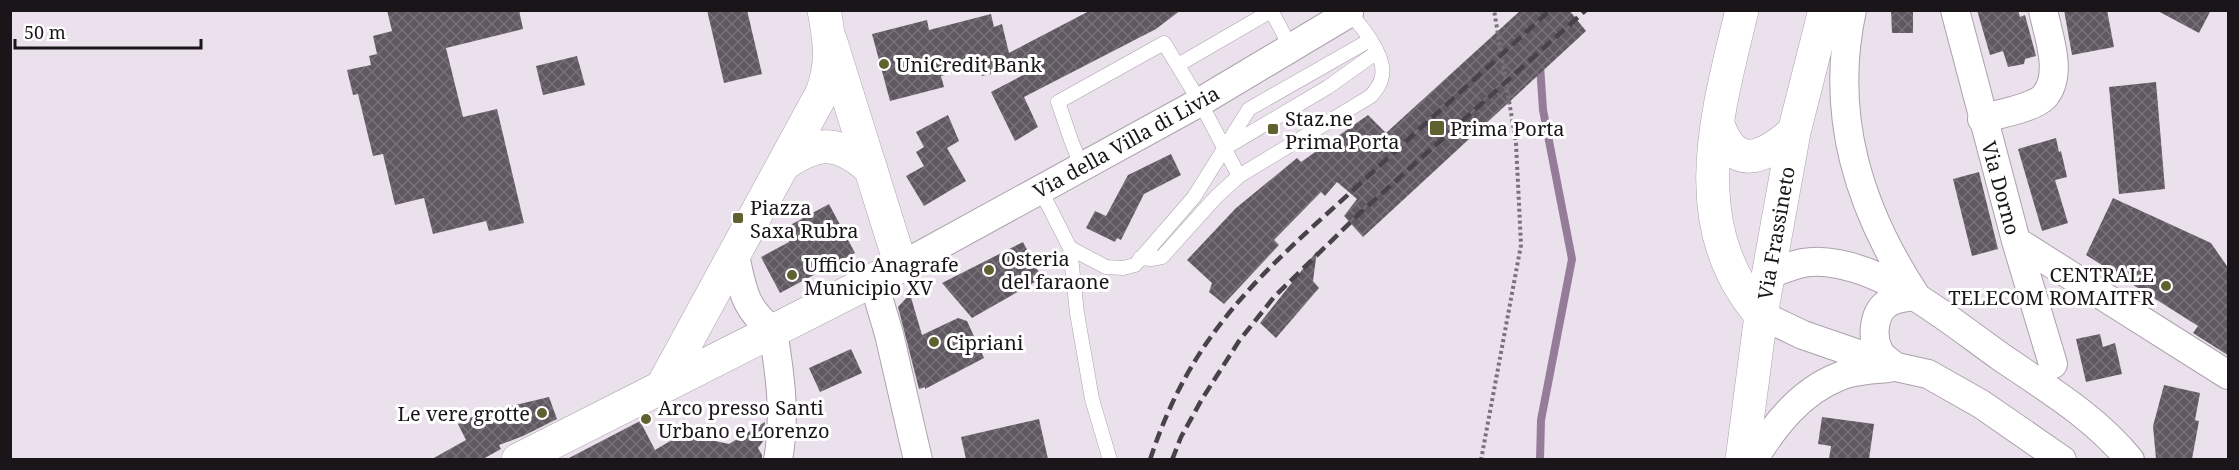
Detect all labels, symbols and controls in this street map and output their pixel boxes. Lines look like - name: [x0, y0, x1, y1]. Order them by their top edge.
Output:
- scale bar: [15, 12, 201, 50]
- text: 50 m: [24, 20, 66, 44]
- place label: UniCredit Bank: [896, 51, 1042, 78]
- marker: UniCredit Bank: [877, 57, 891, 71]
- street label: Via della Villa di Livia: [1028, 80, 1224, 204]
- place label: Staz.ne Prima Porta: [1285, 105, 1400, 155]
- place label: Prima Porta: [1450, 115, 1565, 142]
- marker: Prima Porta: [1428, 119, 1446, 137]
- marker: Staz.ne Prima Porta: [1266, 122, 1280, 136]
- street label: Via Dorno: [1975, 138, 2027, 238]
- street label: Via Frassineto: [1751, 164, 1801, 302]
- place label: Piazza Saxa Rubra: [750, 194, 859, 244]
- marker: Piazza Saxa Rubra: [731, 211, 745, 225]
- place label: Osteria del faraone: [1001, 245, 1109, 295]
- place label: Ufficio Anagrafe Municipio XV: [804, 251, 959, 301]
- place label: CENTRALE TELECOM ROMAITFR: [1948, 261, 2155, 311]
- marker: Osteria del faraone: [982, 263, 996, 277]
- marker: Ufficio Anagrafe Municipio XV: [785, 268, 799, 282]
- marker: CENTRALE TELECOM ROMAITFR: [2159, 279, 2173, 293]
- place label: Cipriani: [946, 329, 1024, 356]
- marker: Cipriani: [927, 335, 941, 349]
- place label: Arco presso Santi Urbano e Lorenzo: [658, 394, 830, 444]
- place label: Le vere grotte: [398, 400, 530, 427]
- marker: Le vere grotte: [535, 406, 549, 420]
- marker: Arco presso Santi Urbano e Lorenzo: [639, 412, 653, 426]

